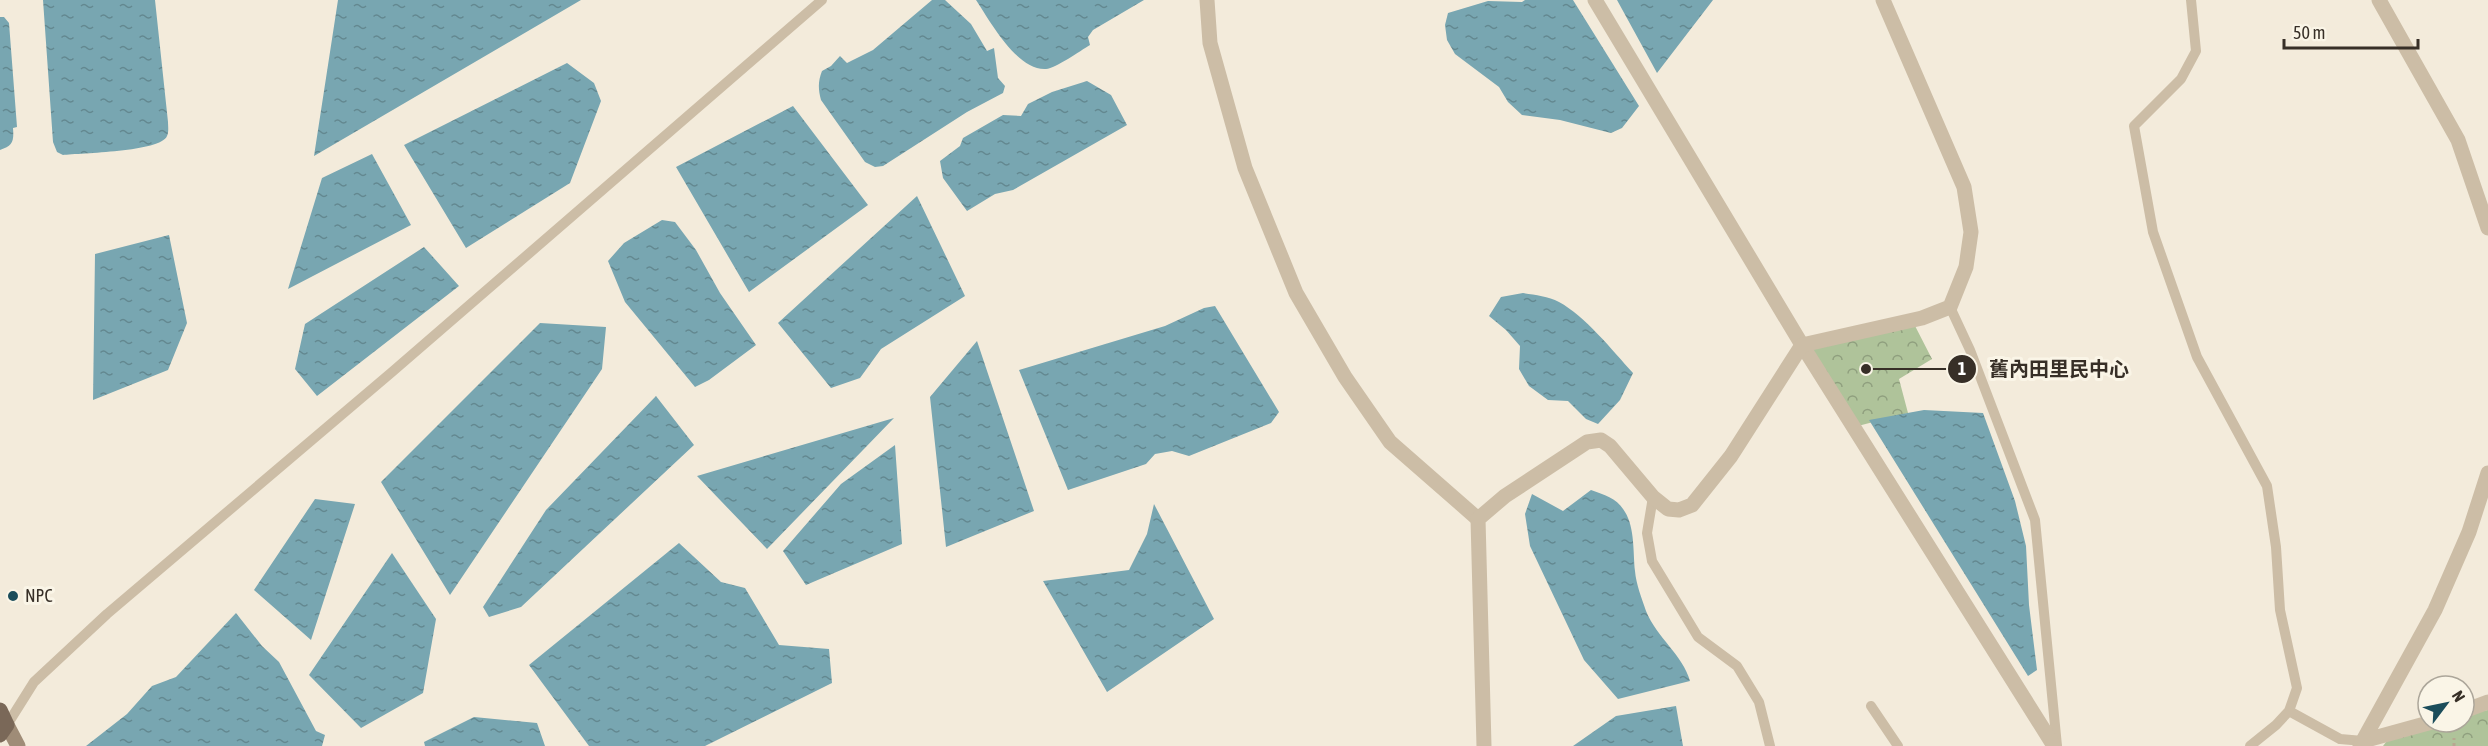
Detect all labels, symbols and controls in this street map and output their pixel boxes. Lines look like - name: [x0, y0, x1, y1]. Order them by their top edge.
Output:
- scale bar: [2284, 12, 2418, 50]
- text: 50 m: [2293, 22, 2325, 43]
- callout: 舊內田里民中心: [1947, 350, 2141, 388]
- text: 舊內田里民中心: [1989, 357, 2129, 380]
- text: 1: [1958, 358, 1966, 379]
- place label: NPC: [25, 585, 53, 606]
- marker: NPC: [6, 589, 20, 603]
- north arrow: [2416, 674, 2476, 734]
- text: N: [2449, 687, 2469, 705]

